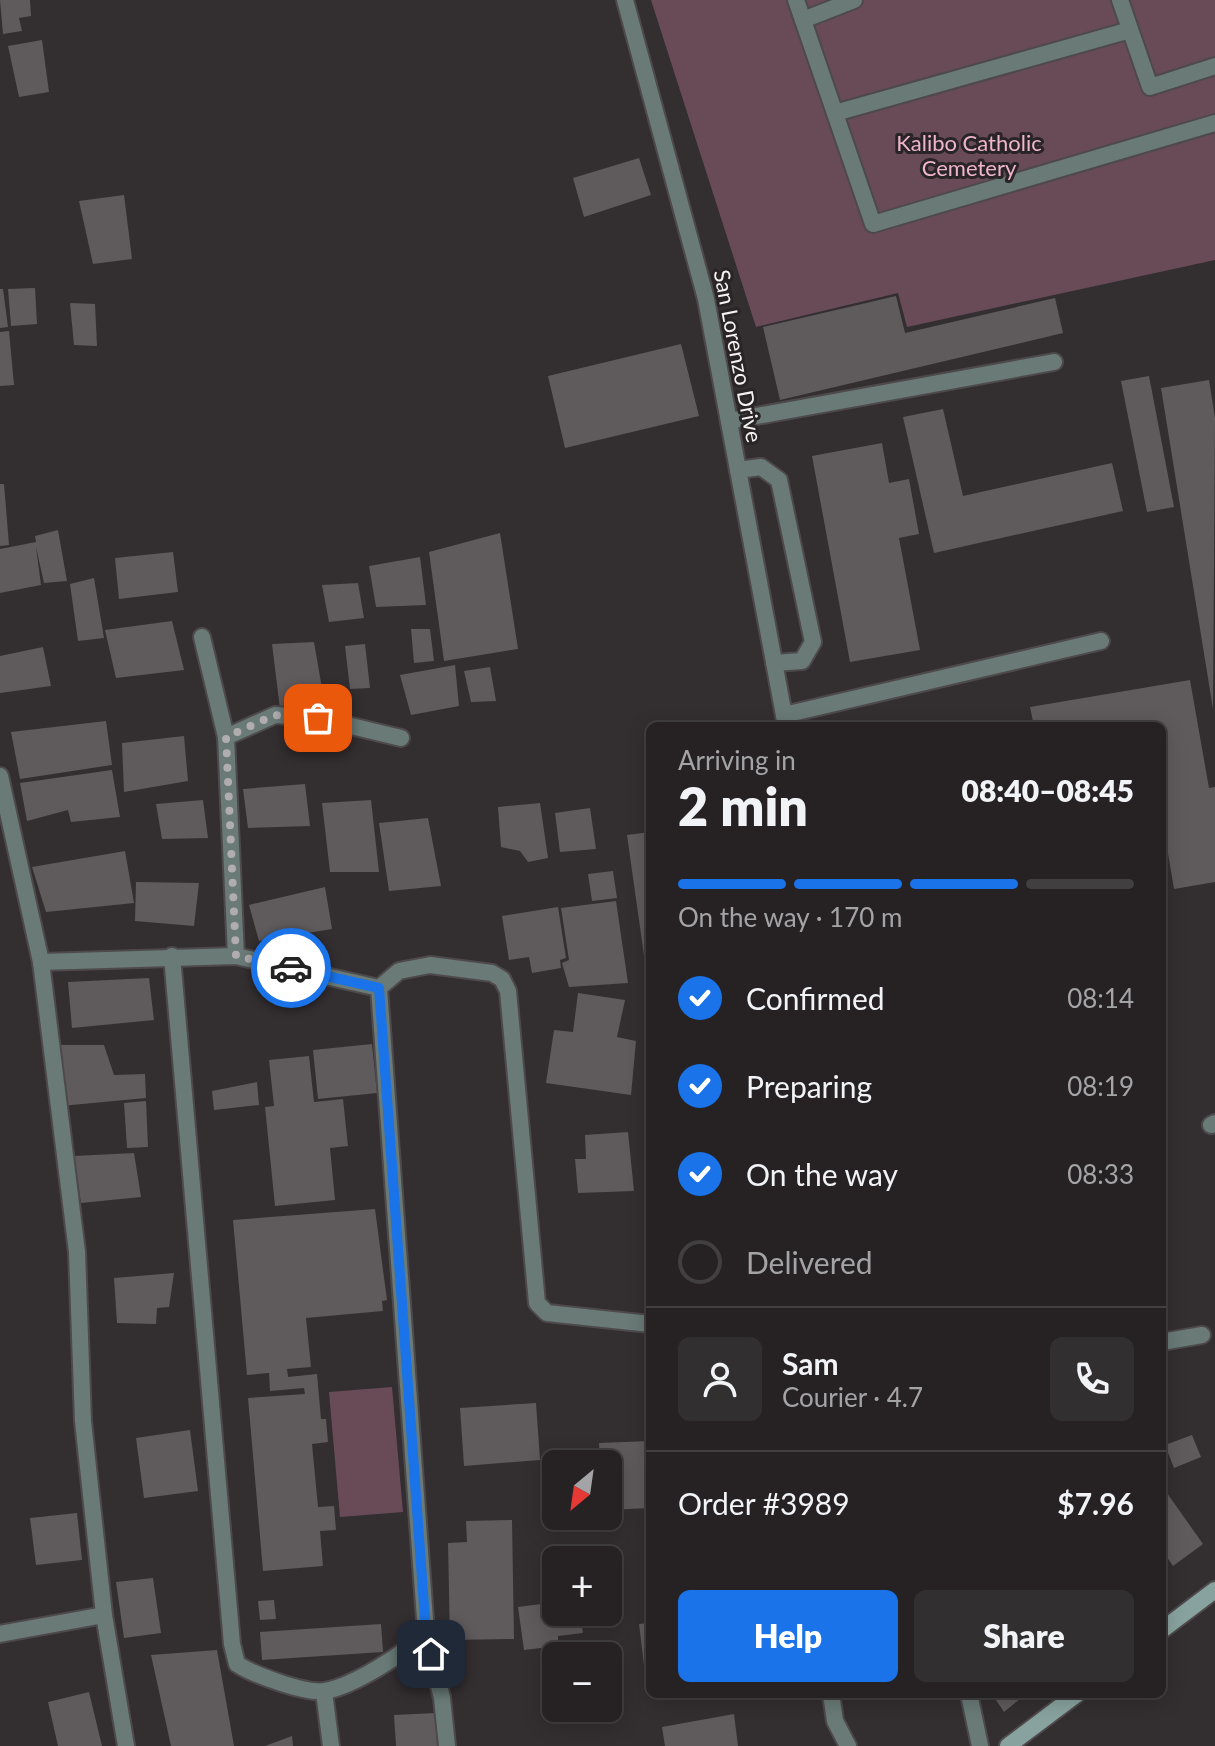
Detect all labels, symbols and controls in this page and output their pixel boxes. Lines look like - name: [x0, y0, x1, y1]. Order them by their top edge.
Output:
- park label: Kalibo Catholic Cemetery: [896, 129, 1042, 181]
- street label: San Lorenzo Drive: [709, 267, 768, 445]
- pin: [284, 684, 352, 752]
- icon: bag: [296, 696, 340, 740]
- text: Arriving in: [678, 744, 796, 776]
- text: 08:40–08:45: [961, 772, 1134, 808]
- text: 2 min: [678, 775, 808, 837]
- text: On the way · 170 m: [678, 901, 902, 933]
- courier: [251, 928, 331, 1008]
- icon: car: [269, 946, 313, 990]
- icon: check: [678, 976, 722, 1020]
- text: Confirmed: [746, 980, 885, 1016]
- text: 08:14: [1067, 982, 1134, 1014]
- icon: check: [678, 1064, 722, 1108]
- text: Preparing: [746, 1068, 872, 1104]
- text: 08:19: [1067, 1070, 1134, 1102]
- icon: check: [678, 1152, 722, 1196]
- text: On the way: [746, 1156, 898, 1192]
- text: 08:33: [1067, 1158, 1134, 1190]
- text: Delivered: [746, 1244, 873, 1280]
- button: person: [678, 1337, 762, 1421]
- button: phone: [1050, 1337, 1134, 1421]
- text: Sam: [782, 1345, 839, 1381]
- text: Courier · 4.7: [782, 1381, 923, 1413]
- north arrow: [542, 1450, 622, 1530]
- map controls: [542, 1450, 622, 1722]
- text: Order #3989: [678, 1485, 850, 1521]
- text: $7.96: [1057, 1485, 1134, 1521]
- button: +: [542, 1546, 622, 1626]
- button: Help: [678, 1590, 898, 1682]
- button: Share: [914, 1590, 1134, 1682]
- pin: [397, 1620, 465, 1688]
- icon: home: [409, 1632, 453, 1676]
- button: −: [542, 1642, 622, 1722]

